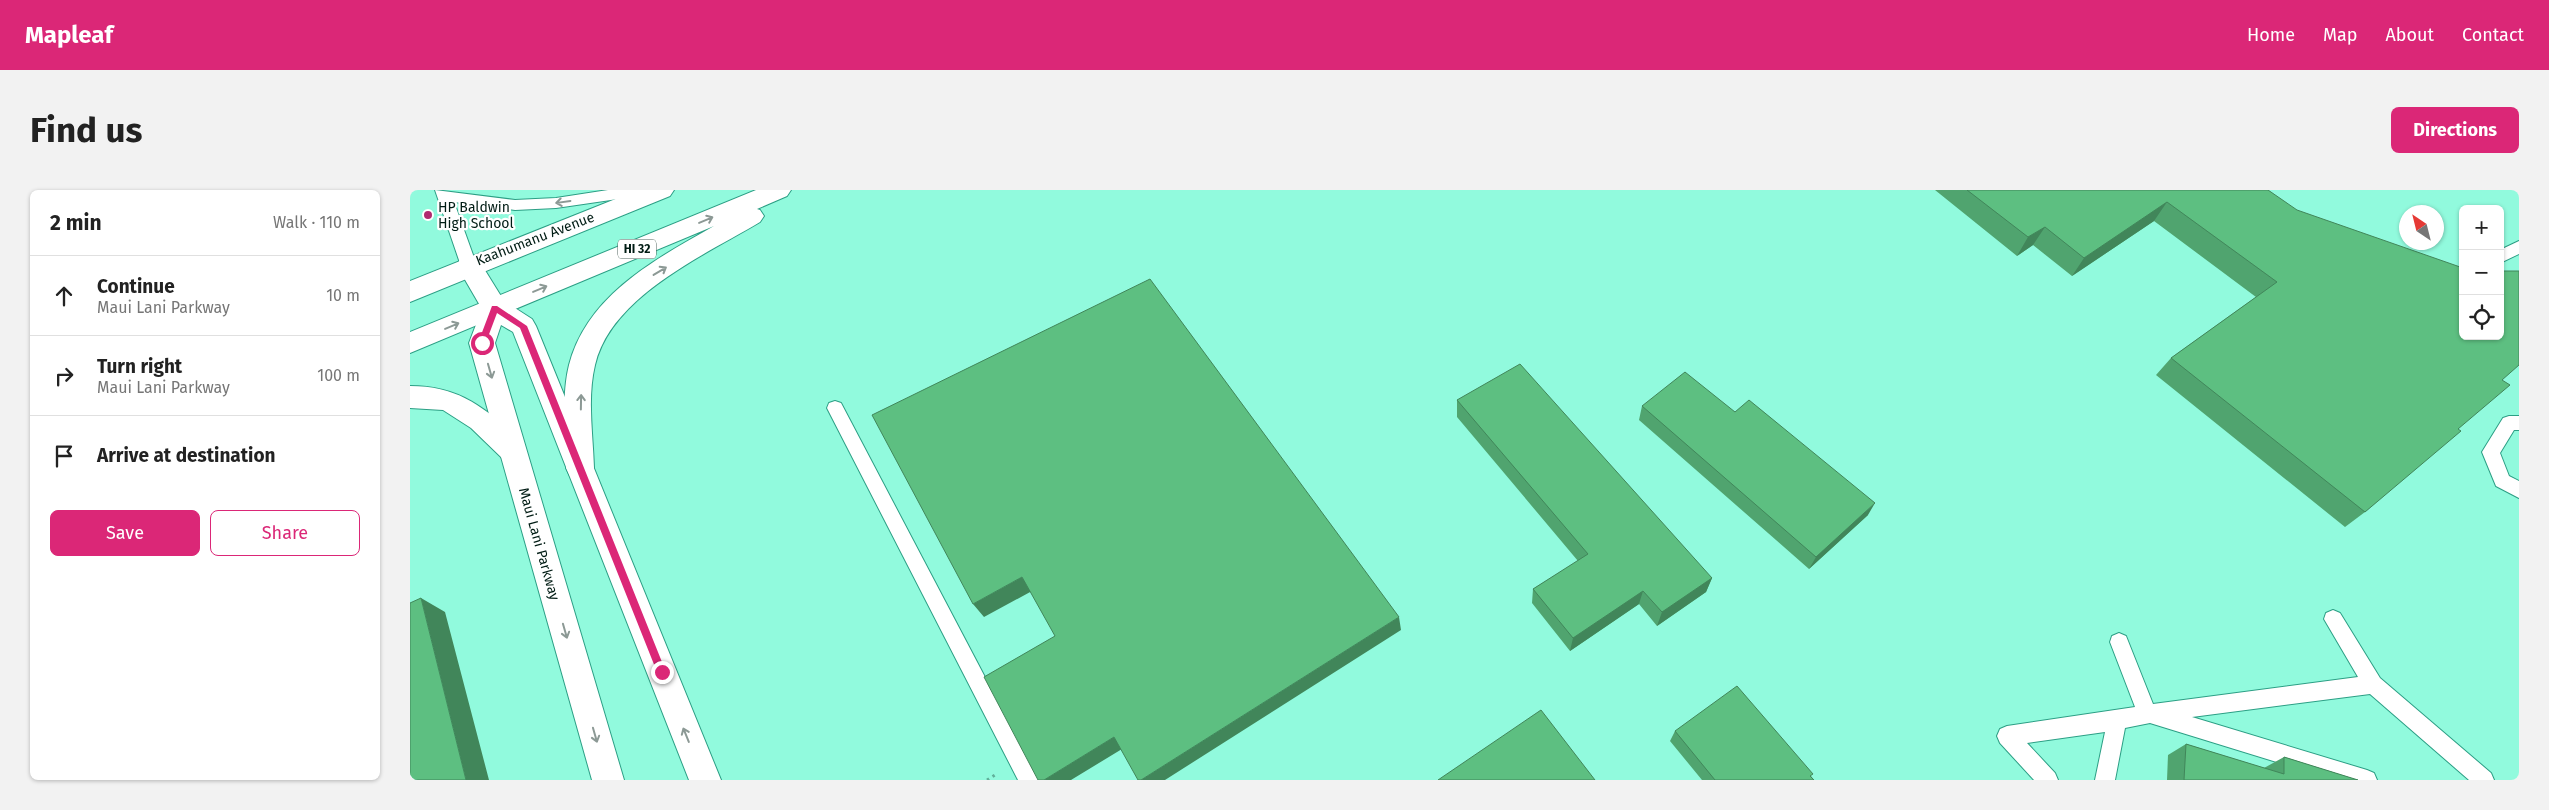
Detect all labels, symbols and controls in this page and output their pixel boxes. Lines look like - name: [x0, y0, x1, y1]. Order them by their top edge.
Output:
- text: Mapleaf: [25, 21, 113, 49]
- text: Home: [2247, 24, 2295, 46]
- text: Map: [2323, 24, 2357, 46]
- text: About: [2385, 24, 2434, 46]
- text: Contact: [2462, 24, 2524, 46]
- button: Directions: [2391, 107, 2519, 153]
- text: Find us: [30, 109, 142, 151]
- one-way arrow: [555, 197, 571, 207]
- place label: HP Baldwin High School: [438, 199, 514, 232]
- north arrow: [2399, 205, 2444, 250]
- map controls: [2459, 205, 2504, 340]
- button: +: [2459, 205, 2504, 250]
- marker: HP Baldwin High School: [422, 209, 434, 221]
- street label: Kaahumanu Avenue: [473, 209, 597, 269]
- text: 2 min: [50, 210, 102, 236]
- text: Walk · 110 m: [273, 213, 360, 232]
- one-way arrow: [698, 215, 713, 225]
- road number: HI 32: [618, 240, 656, 258]
- button: −: [2459, 250, 2504, 295]
- one-way arrow: [652, 266, 666, 276]
- text: Continue: [97, 275, 175, 298]
- icon: ahead: [50, 282, 78, 310]
- one-way arrow: [532, 284, 547, 294]
- text: 10 m: [326, 286, 360, 305]
- button: locate: [2459, 295, 2504, 340]
- text: Maui Lani Parkway: [97, 298, 230, 317]
- one-way arrow: [445, 320, 460, 329]
- route start: [471, 332, 494, 355]
- text: Turn right: [97, 355, 182, 378]
- icon: right: [50, 362, 78, 390]
- one-way arrow: [485, 363, 495, 379]
- text: 100 m: [317, 366, 360, 385]
- text: Maui Lani Parkway: [97, 378, 230, 397]
- one-way arrow: [576, 394, 585, 410]
- icon: arrive: [50, 442, 78, 470]
- text: Arrive at destination: [97, 444, 276, 467]
- street label: Maui Lani Parkway: [515, 486, 563, 602]
- button: Save: [50, 510, 200, 556]
- button: Share: [210, 510, 360, 556]
- one-way arrow: [560, 623, 570, 639]
- route end: [651, 661, 674, 684]
- one-way arrow: [590, 727, 600, 743]
- one-way arrow: [681, 728, 691, 743]

